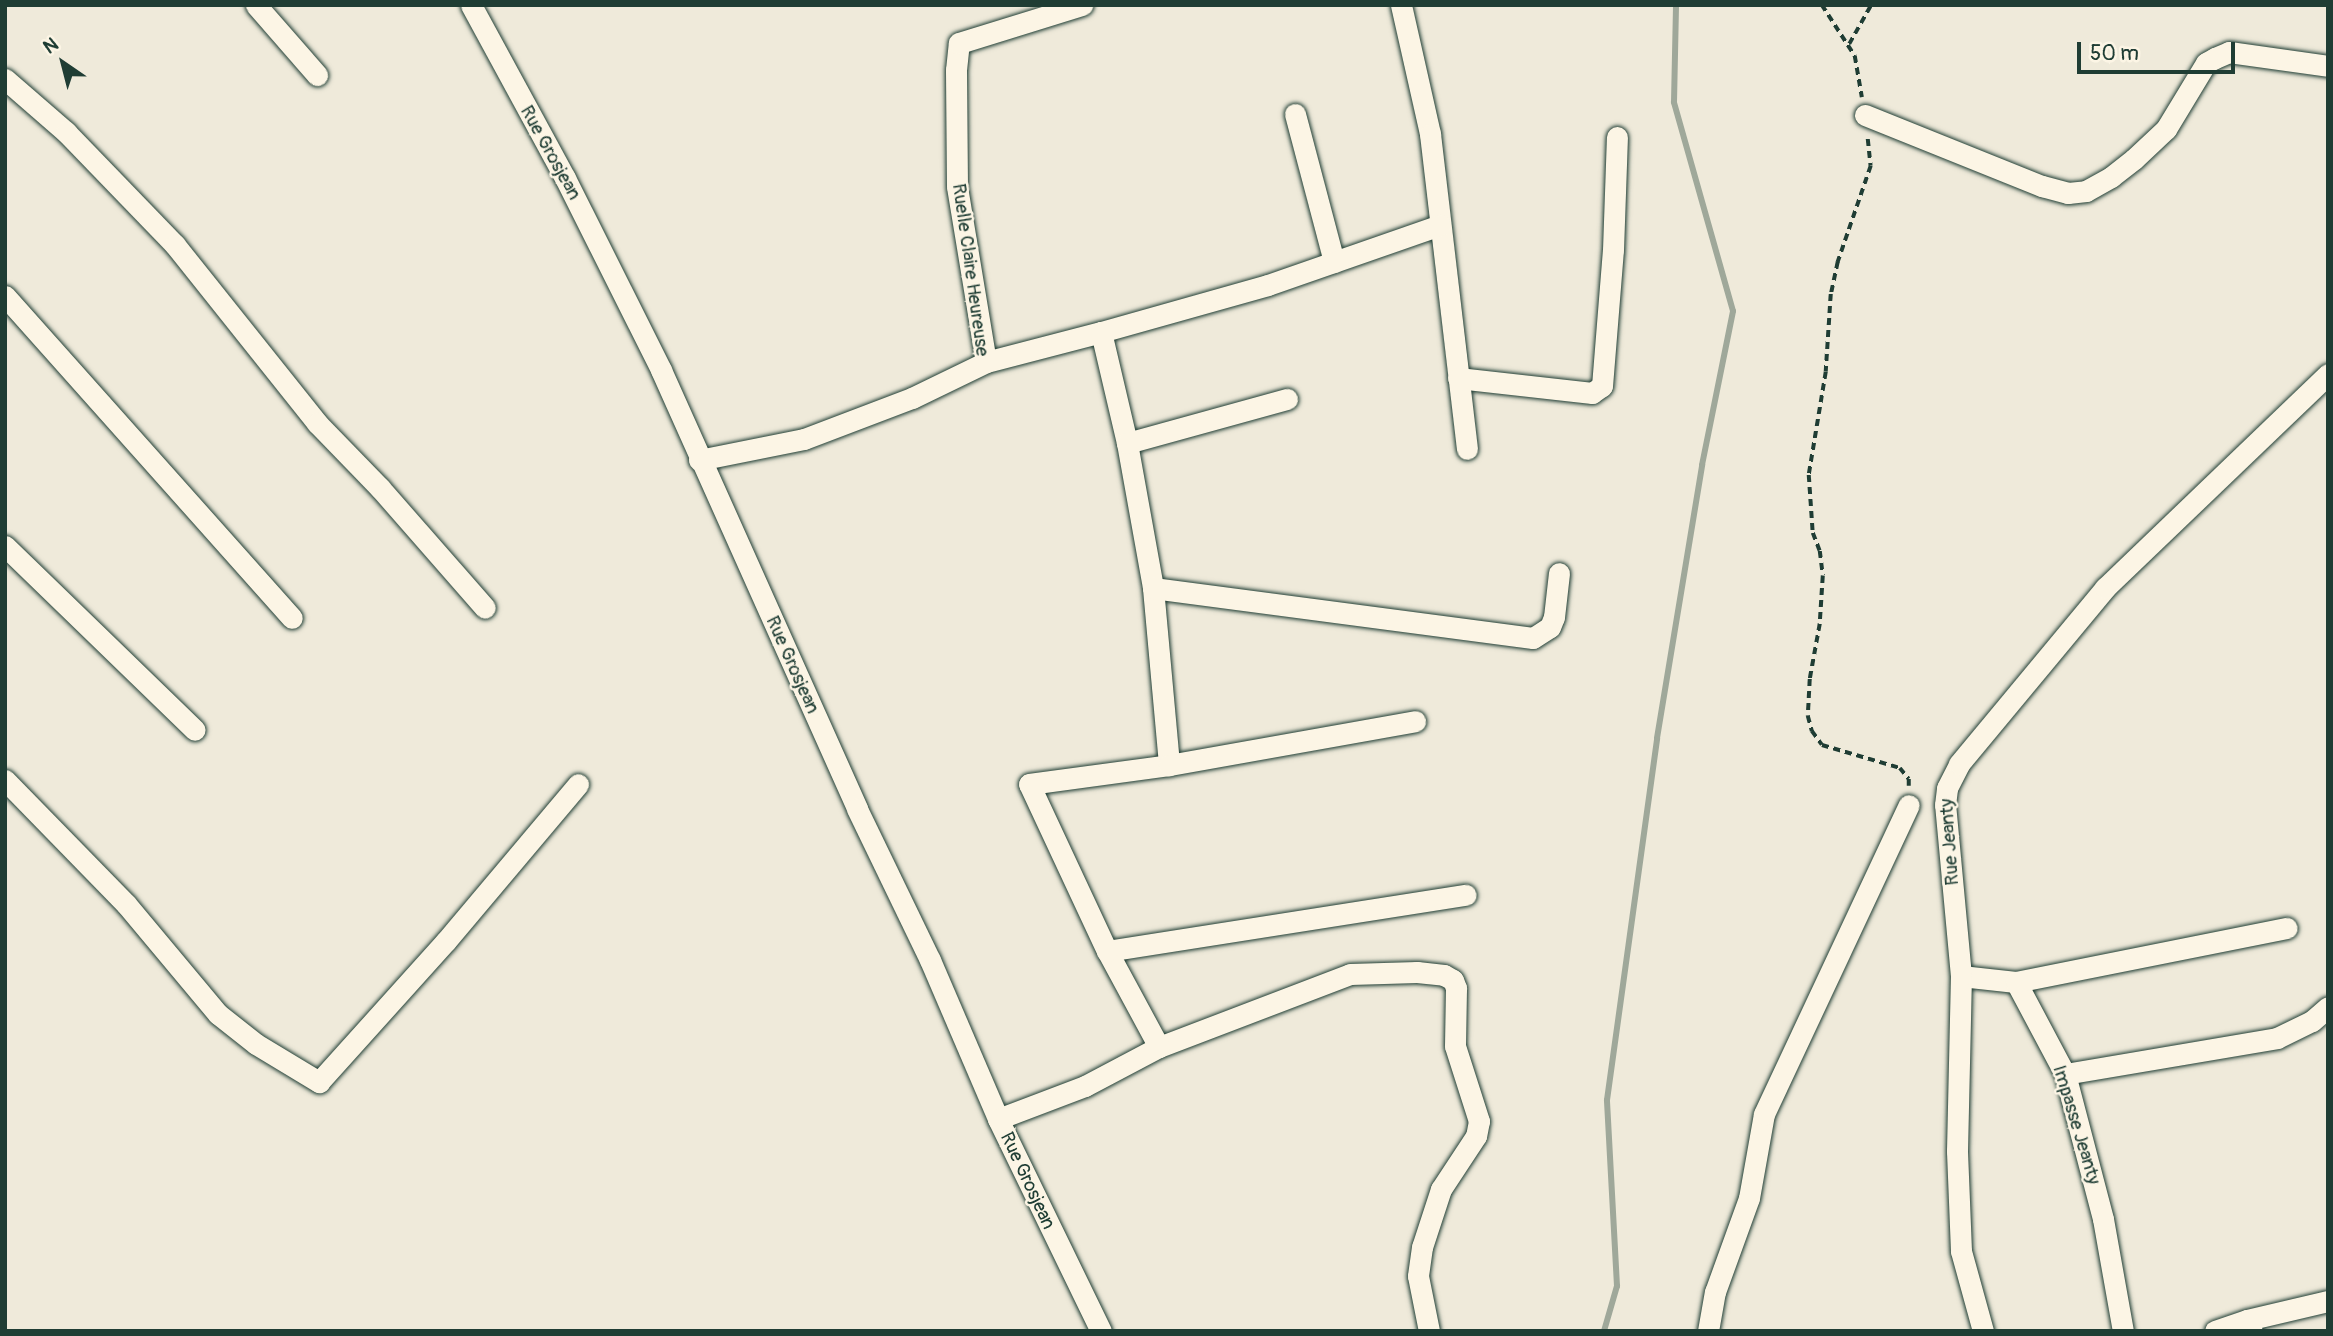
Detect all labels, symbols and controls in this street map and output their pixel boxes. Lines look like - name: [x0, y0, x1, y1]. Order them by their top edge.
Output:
- north arrow: [28, 28, 98, 98]
- scale bar: [2081, 28, 2238, 72]
- text: N: [39, 32, 63, 59]
- text: 50 m: [2090, 40, 2139, 67]
- street label: Rue Grosjean: [515, 102, 585, 204]
- street label: Ruelle Claire Heureuse: [947, 182, 993, 358]
- street label: Rue Grosjean: [760, 613, 824, 717]
- street label: Rue Jeanty: [1936, 798, 1964, 886]
- street label: Impasse Jeanty: [2047, 1063, 2105, 1187]
- street label: Rue Grosjean: [995, 1129, 1059, 1233]

